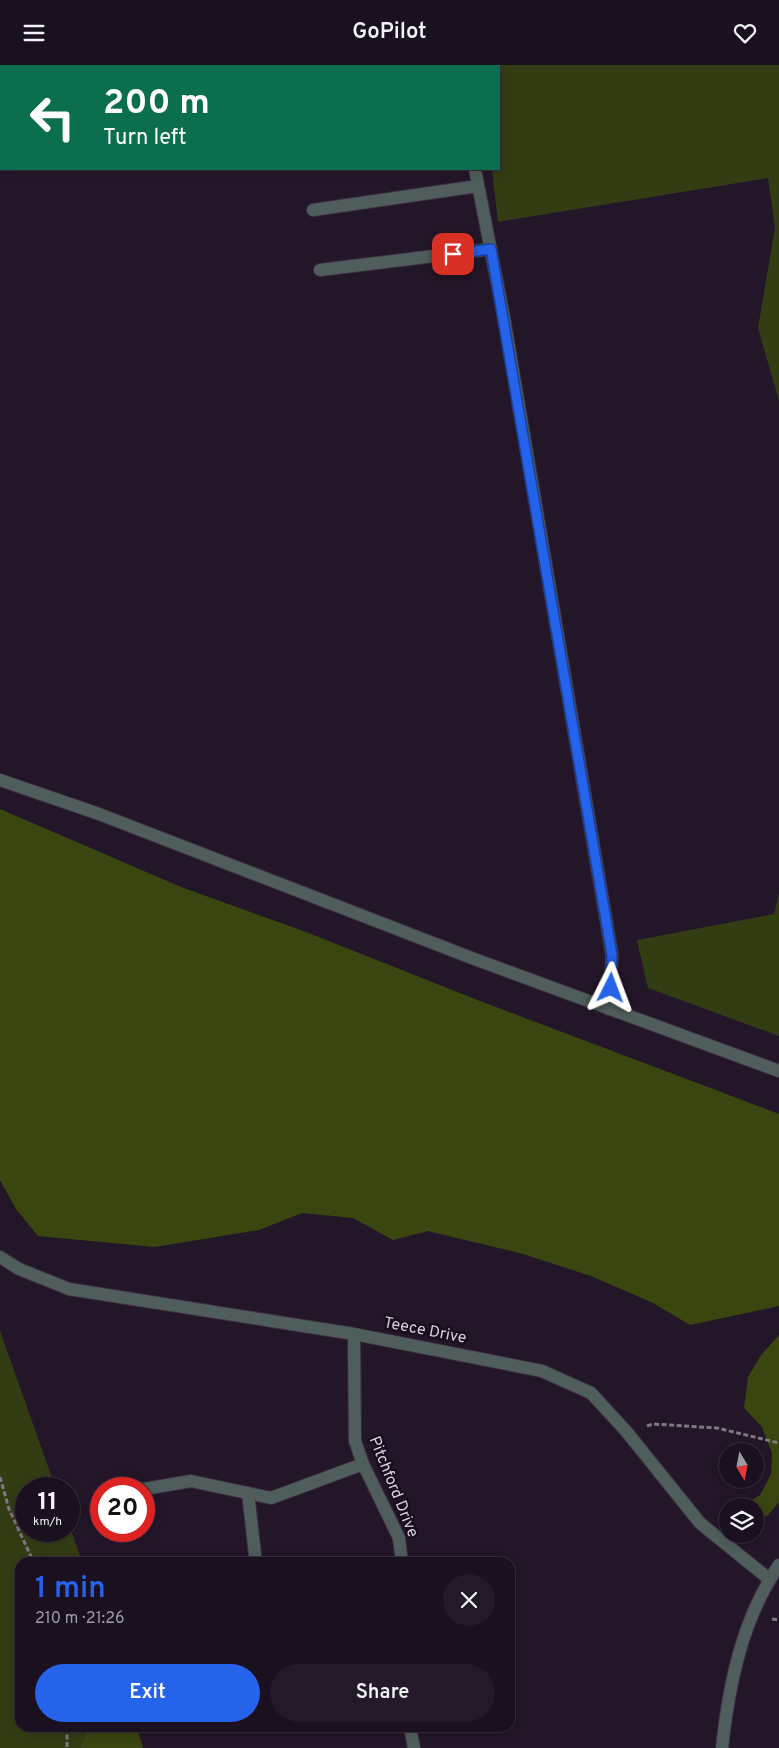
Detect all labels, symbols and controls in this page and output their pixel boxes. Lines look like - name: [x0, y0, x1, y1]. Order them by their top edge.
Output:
- icon: menu: [20, 19, 48, 47]
- text: GoPilot: [352, 19, 427, 46]
- icon: heart: [731, 19, 759, 47]
- text: 200 m: [103, 82, 210, 126]
- icon: left: [20, 85, 85, 150]
- text: Turn left: [103, 125, 186, 152]
- pin: [432, 233, 474, 275]
- icon: arrive: [439, 240, 467, 268]
- position arrow: [584, 961, 636, 1013]
- street label: Teece Drive: [382, 1313, 468, 1349]
- street label: Pitchford Drive: [364, 1434, 422, 1540]
- north arrow: [719, 1443, 764, 1487]
- map controls: [719, 1443, 764, 1543]
- speed limit sign: 20: [90, 1477, 155, 1542]
- text: 11: [37, 1487, 58, 1519]
- button: layers: [719, 1498, 764, 1543]
- text: km/h: [33, 1514, 62, 1530]
- text: 1 min: [35, 1571, 106, 1608]
- button: close: [443, 1574, 495, 1626]
- text: 210 m · 21:26: [35, 1609, 125, 1629]
- button: Exit: [35, 1664, 260, 1722]
- button: Share: [270, 1664, 495, 1722]

